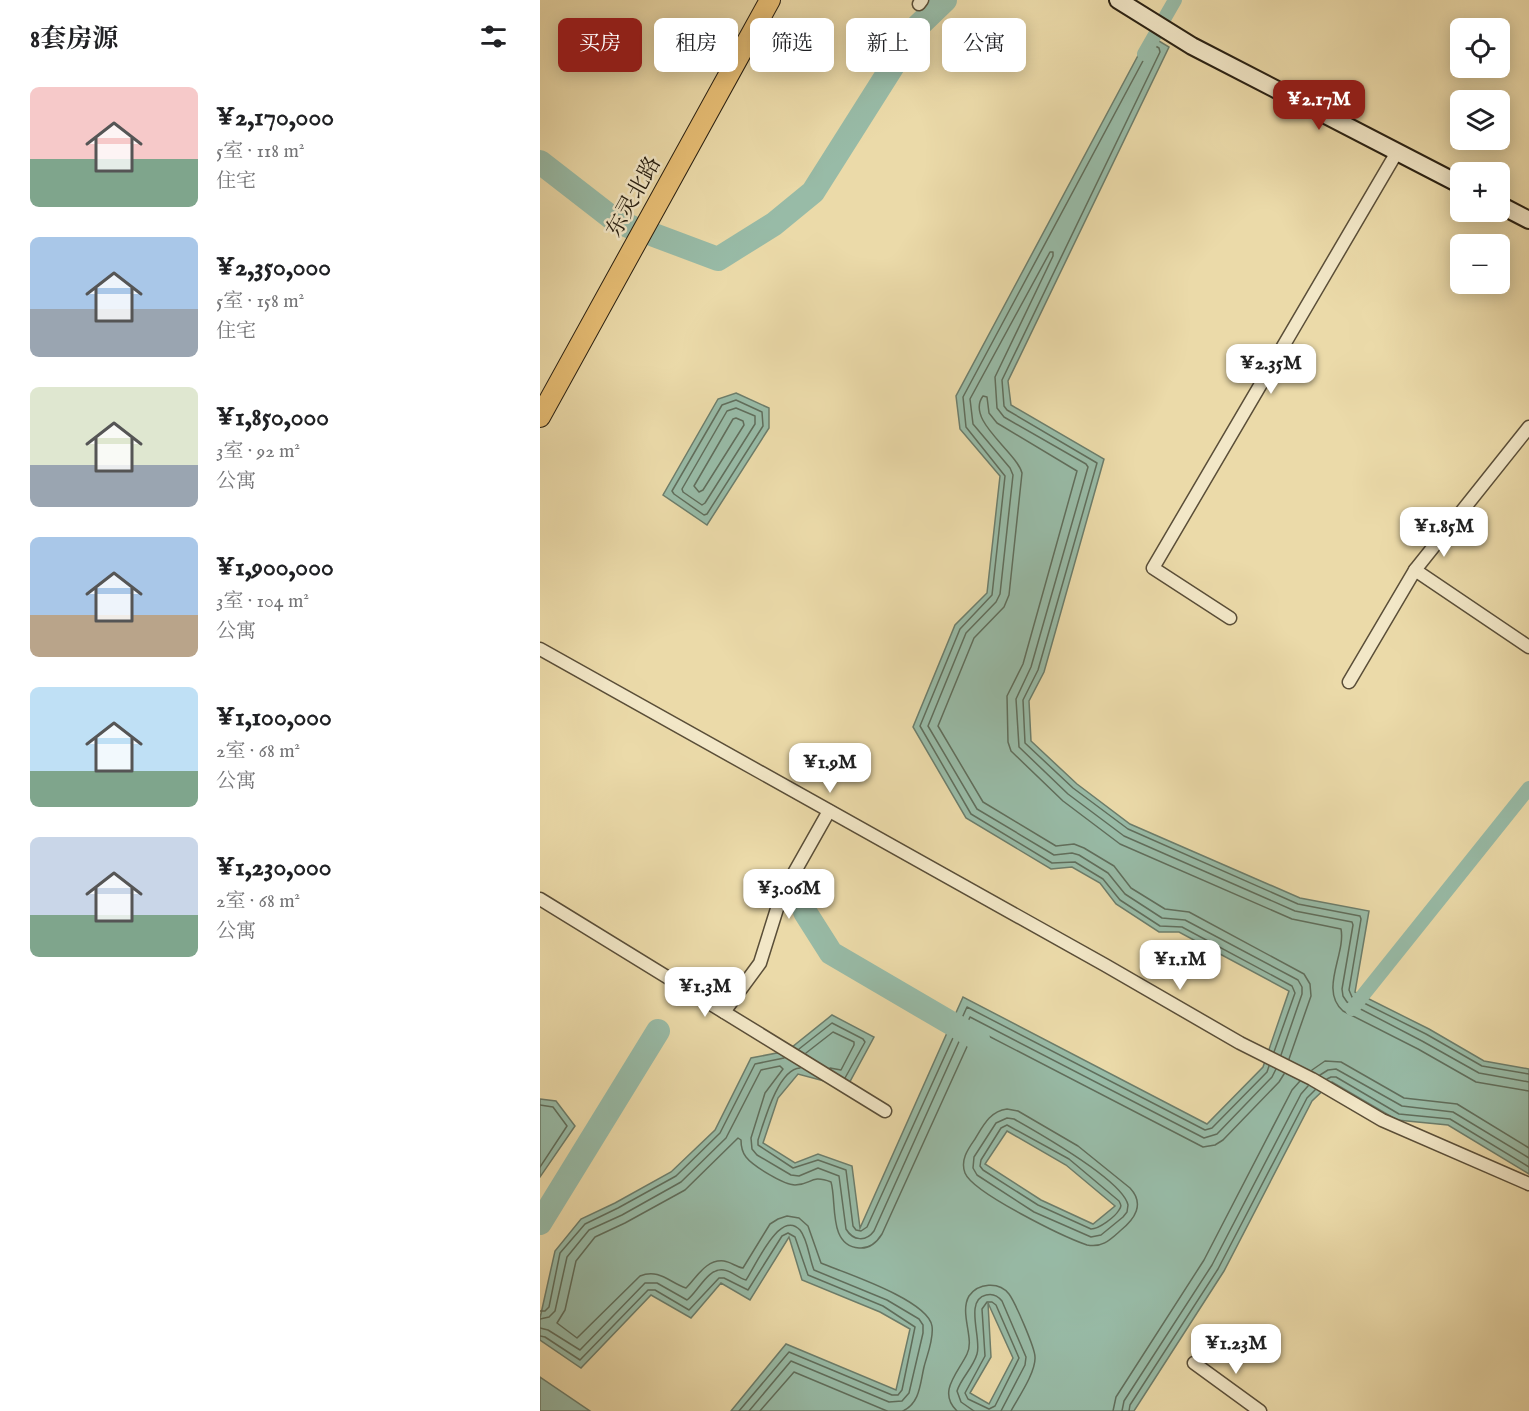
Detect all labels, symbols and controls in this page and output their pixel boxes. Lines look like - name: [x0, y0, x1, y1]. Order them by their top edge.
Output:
- chip: 买房: [558, 18, 642, 72]
- chip: 租房: [654, 18, 738, 72]
- chip: 筛选: [750, 18, 834, 72]
- chip: 新上: [846, 18, 930, 72]
- chip: 公寓: [942, 18, 1026, 72]
- map controls: [1450, 18, 1510, 294]
- button: locate: [1450, 18, 1510, 78]
- icon: filters: [477, 20, 510, 53]
- text: 8套房源: [30, 23, 118, 56]
- pin: ¥2.17M: [1270, 80, 1368, 131]
- text: ¥2.17M: [1287, 87, 1351, 112]
- button: layers: [1450, 90, 1510, 150]
- text: ¥2,170,000: [216, 101, 334, 134]
- icon: home: [78, 111, 150, 183]
- text: 5室 · 118 m²: [216, 139, 305, 164]
- street label: 东灵北路: [600, 152, 668, 242]
- button: +: [1450, 162, 1510, 222]
- text: 住宅: [216, 169, 256, 194]
- button: −: [1450, 234, 1510, 294]
- text: ¥2,350,000: [216, 251, 331, 284]
- icon: home: [78, 261, 150, 333]
- text: 5室 · 158 m²: [216, 289, 304, 314]
- text: 住宅: [216, 319, 256, 344]
- pin: ¥2.35M: [1222, 344, 1320, 395]
- text: ¥2.35M: [1240, 351, 1302, 376]
- text: ¥1,850,000: [216, 401, 329, 434]
- icon: home: [78, 411, 150, 483]
- text: 3室 · 92 m²: [216, 439, 300, 464]
- text: 公寓: [216, 469, 256, 494]
- pin: ¥1.85M: [1395, 507, 1493, 558]
- text: ¥1.85M: [1414, 514, 1474, 539]
- text: ¥1,900,000: [216, 551, 334, 584]
- icon: home: [78, 561, 150, 633]
- text: 3室 · 104 m²: [216, 589, 309, 614]
- text: 公寓: [216, 619, 256, 644]
- text: ¥1,100,000: [216, 701, 332, 734]
- icon: home: [78, 711, 150, 783]
- text: 2室 · 68 m²: [216, 739, 300, 764]
- pin: ¥1.9M: [788, 743, 872, 794]
- text: ¥1.9M: [803, 750, 857, 775]
- text: 公寓: [216, 769, 256, 794]
- text: ¥1,230,000: [216, 851, 331, 884]
- icon: home: [78, 861, 150, 933]
- pin: ¥3.06M: [740, 869, 838, 920]
- text: ¥3.06M: [757, 876, 821, 901]
- text: 2室 · 68 m²: [216, 889, 300, 914]
- text: 公寓: [216, 919, 256, 944]
- pin: ¥1.1M: [1138, 940, 1222, 991]
- text: ¥1.1M: [1154, 947, 1206, 972]
- pin: ¥1.3M: [663, 967, 747, 1018]
- text: ¥1.3M: [679, 974, 731, 999]
- pin: ¥1.23M: [1187, 1324, 1285, 1375]
- text: ¥1.23M: [1205, 1331, 1267, 1356]

